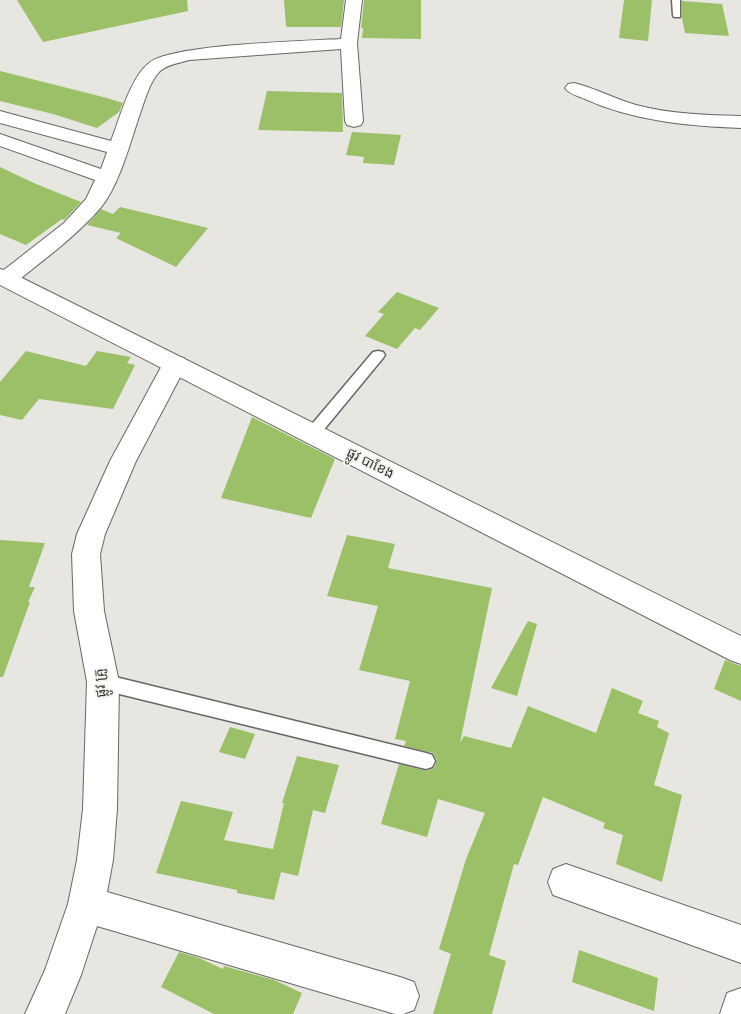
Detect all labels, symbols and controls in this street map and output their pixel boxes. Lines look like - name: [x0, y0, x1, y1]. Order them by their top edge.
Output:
- street label: ផ្លូវ បាខែង: [343, 445, 397, 483]
- street label: ផ្លូវ គ្រូ: [91, 668, 111, 698]

